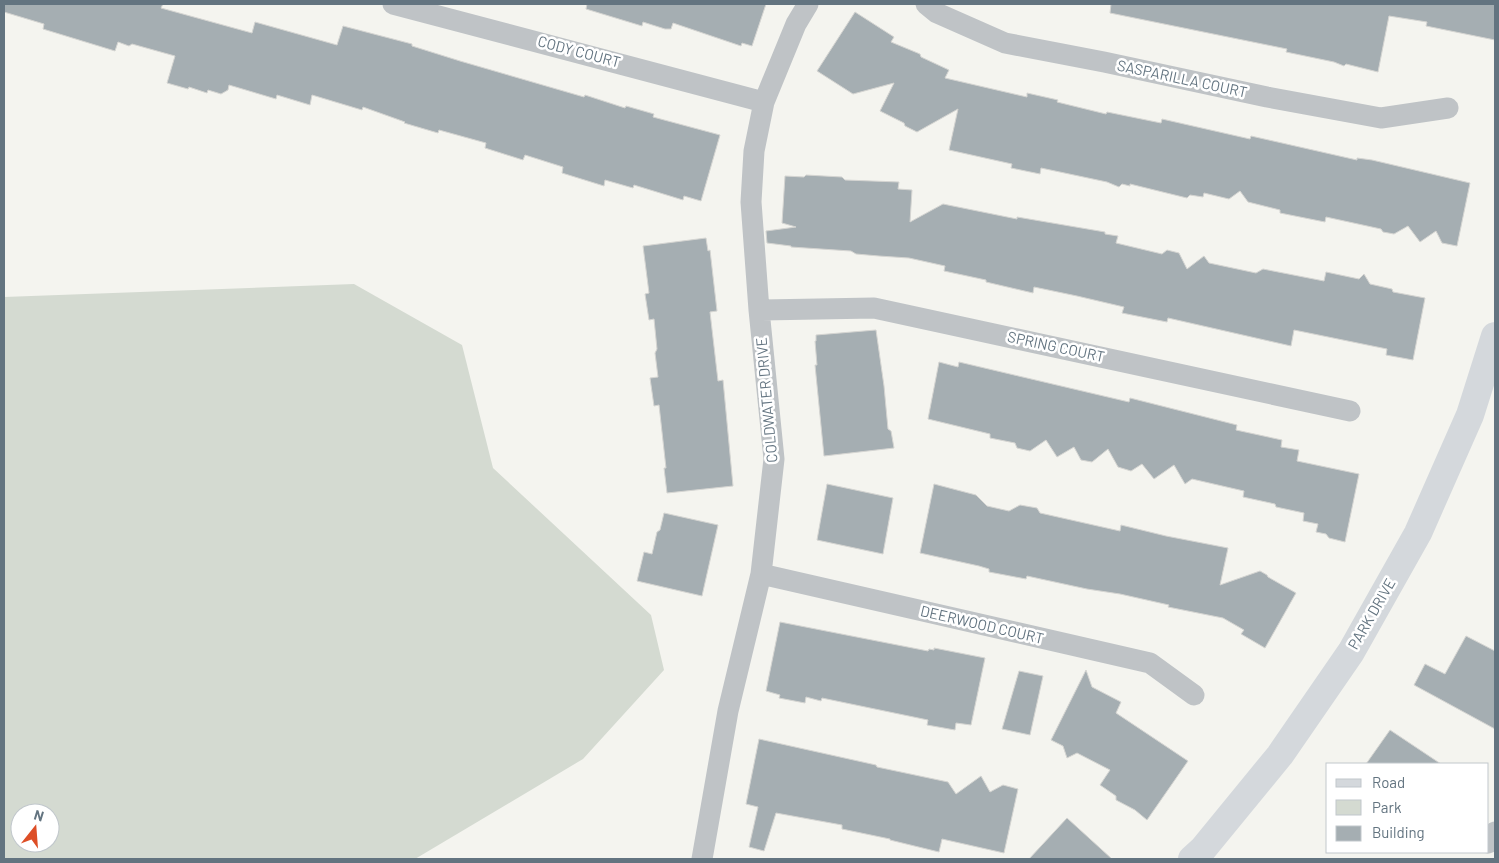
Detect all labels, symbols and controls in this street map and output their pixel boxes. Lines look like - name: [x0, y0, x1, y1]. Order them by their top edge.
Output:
- street label: CODY COURT: [536, 31, 623, 71]
- street label: SASPARILLA COURT: [1116, 55, 1249, 101]
- street label: SPRING COURT: [1006, 327, 1106, 365]
- street label: COLDWATER DRIVE: [752, 337, 780, 463]
- street label: PARK DRIVE: [1344, 575, 1399, 652]
- street label: DEERWOOD COURT: [919, 601, 1046, 647]
- legend: [1326, 763, 1489, 853]
- text: Road: [1372, 773, 1405, 791]
- text: Park: [1372, 798, 1402, 816]
- north arrow: [10, 803, 60, 853]
- text: N: [32, 806, 46, 825]
- text: Building: [1372, 823, 1425, 841]

